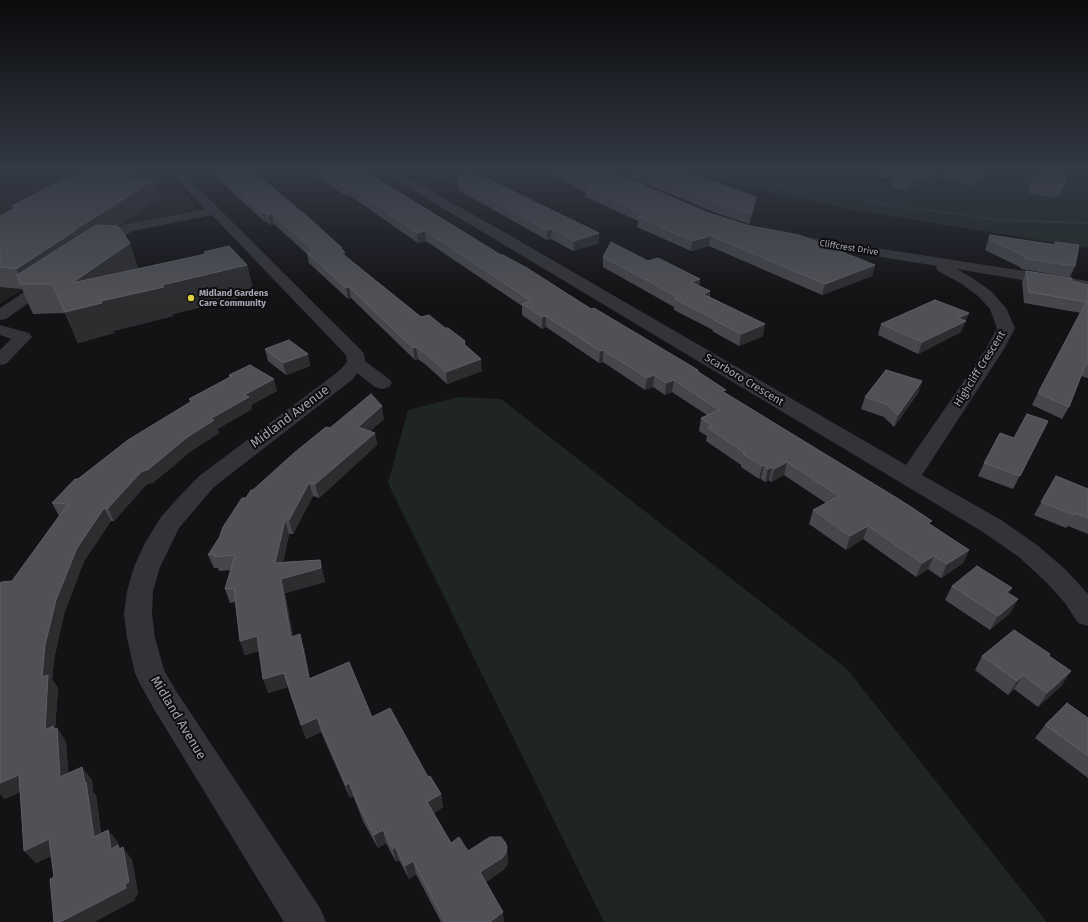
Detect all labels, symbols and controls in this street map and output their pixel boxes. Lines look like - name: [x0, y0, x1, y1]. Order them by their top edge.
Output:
- street label: Cliffcrest Drive: [819, 238, 879, 258]
- place label: Midland Gardens Care Community: [199, 288, 268, 309]
- marker: Midland Gardens Care Community: [186, 293, 196, 303]
- street label: Highcliff Crescent: [951, 329, 1009, 409]
- street label: Scarboro Crescent: [702, 351, 786, 409]
- street label: Midland Avenue: [248, 382, 332, 452]
- street label: Midland Avenue: [147, 674, 209, 762]

